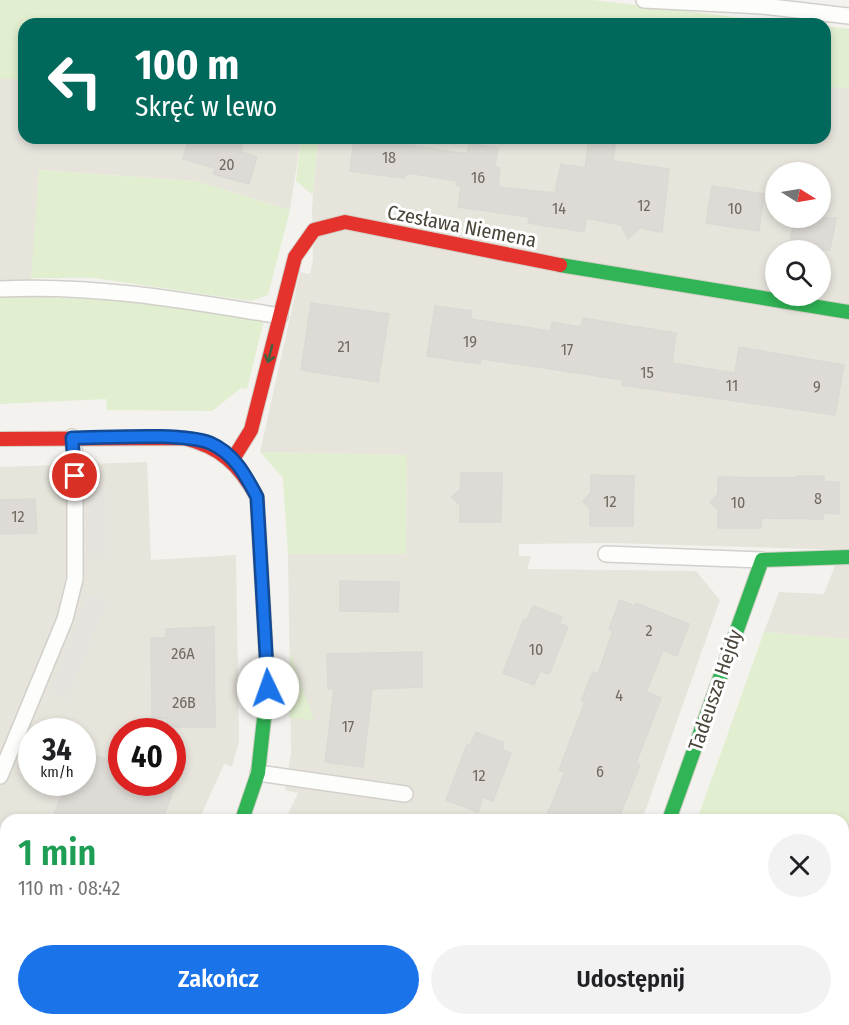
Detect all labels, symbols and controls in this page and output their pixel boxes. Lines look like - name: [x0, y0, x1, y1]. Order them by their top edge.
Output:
- text: 100 m: [135, 40, 239, 90]
- icon: left: [36, 42, 114, 120]
- text: Skręć w lewo: [135, 91, 277, 123]
- house number: 18: [382, 148, 396, 167]
- house number: 20: [219, 155, 235, 174]
- north arrow: [765, 162, 831, 228]
- map controls: [765, 162, 831, 306]
- house number: 16: [471, 168, 485, 187]
- house number: 12: [637, 196, 651, 215]
- house number: 14: [552, 199, 566, 218]
- house number: 10: [728, 199, 742, 218]
- street label: Czesława Niemena: [385, 200, 539, 252]
- button: search: [765, 240, 831, 306]
- house number: 19: [463, 332, 477, 351]
- house number: 21: [338, 337, 350, 356]
- house number: 17: [561, 340, 574, 359]
- one-way arrow: [264, 344, 275, 363]
- house number: 15: [640, 363, 654, 382]
- house number: 11: [726, 376, 738, 395]
- house number: 9: [813, 377, 821, 396]
- pin: [49, 450, 100, 501]
- icon: arrive: [58, 459, 91, 492]
- house number: 8: [814, 489, 822, 508]
- house number: 12: [603, 492, 617, 511]
- house number: 10: [731, 493, 745, 512]
- house number: 12: [11, 507, 25, 526]
- house number: 2: [645, 621, 653, 640]
- street label: Tadeusza Hejdy: [683, 626, 747, 754]
- house number: 10: [529, 640, 543, 659]
- house number: 26A: [171, 644, 195, 663]
- position arrow: [236, 656, 300, 720]
- house number: 4: [615, 686, 623, 705]
- house number: 26B: [172, 693, 196, 712]
- house number: 17: [342, 717, 355, 736]
- speed limit sign: 40: [108, 718, 186, 796]
- text: 34: [42, 732, 72, 768]
- house number: 6: [596, 762, 604, 781]
- text: km/h: [40, 763, 74, 781]
- house number: 12: [472, 766, 486, 785]
- text: 1 min: [18, 831, 96, 875]
- button: close: [768, 834, 831, 897]
- text: 110 m · 08:42: [18, 876, 120, 900]
- button: Zakończ: [18, 945, 419, 1014]
- button: Udostępnij: [431, 945, 831, 1014]

